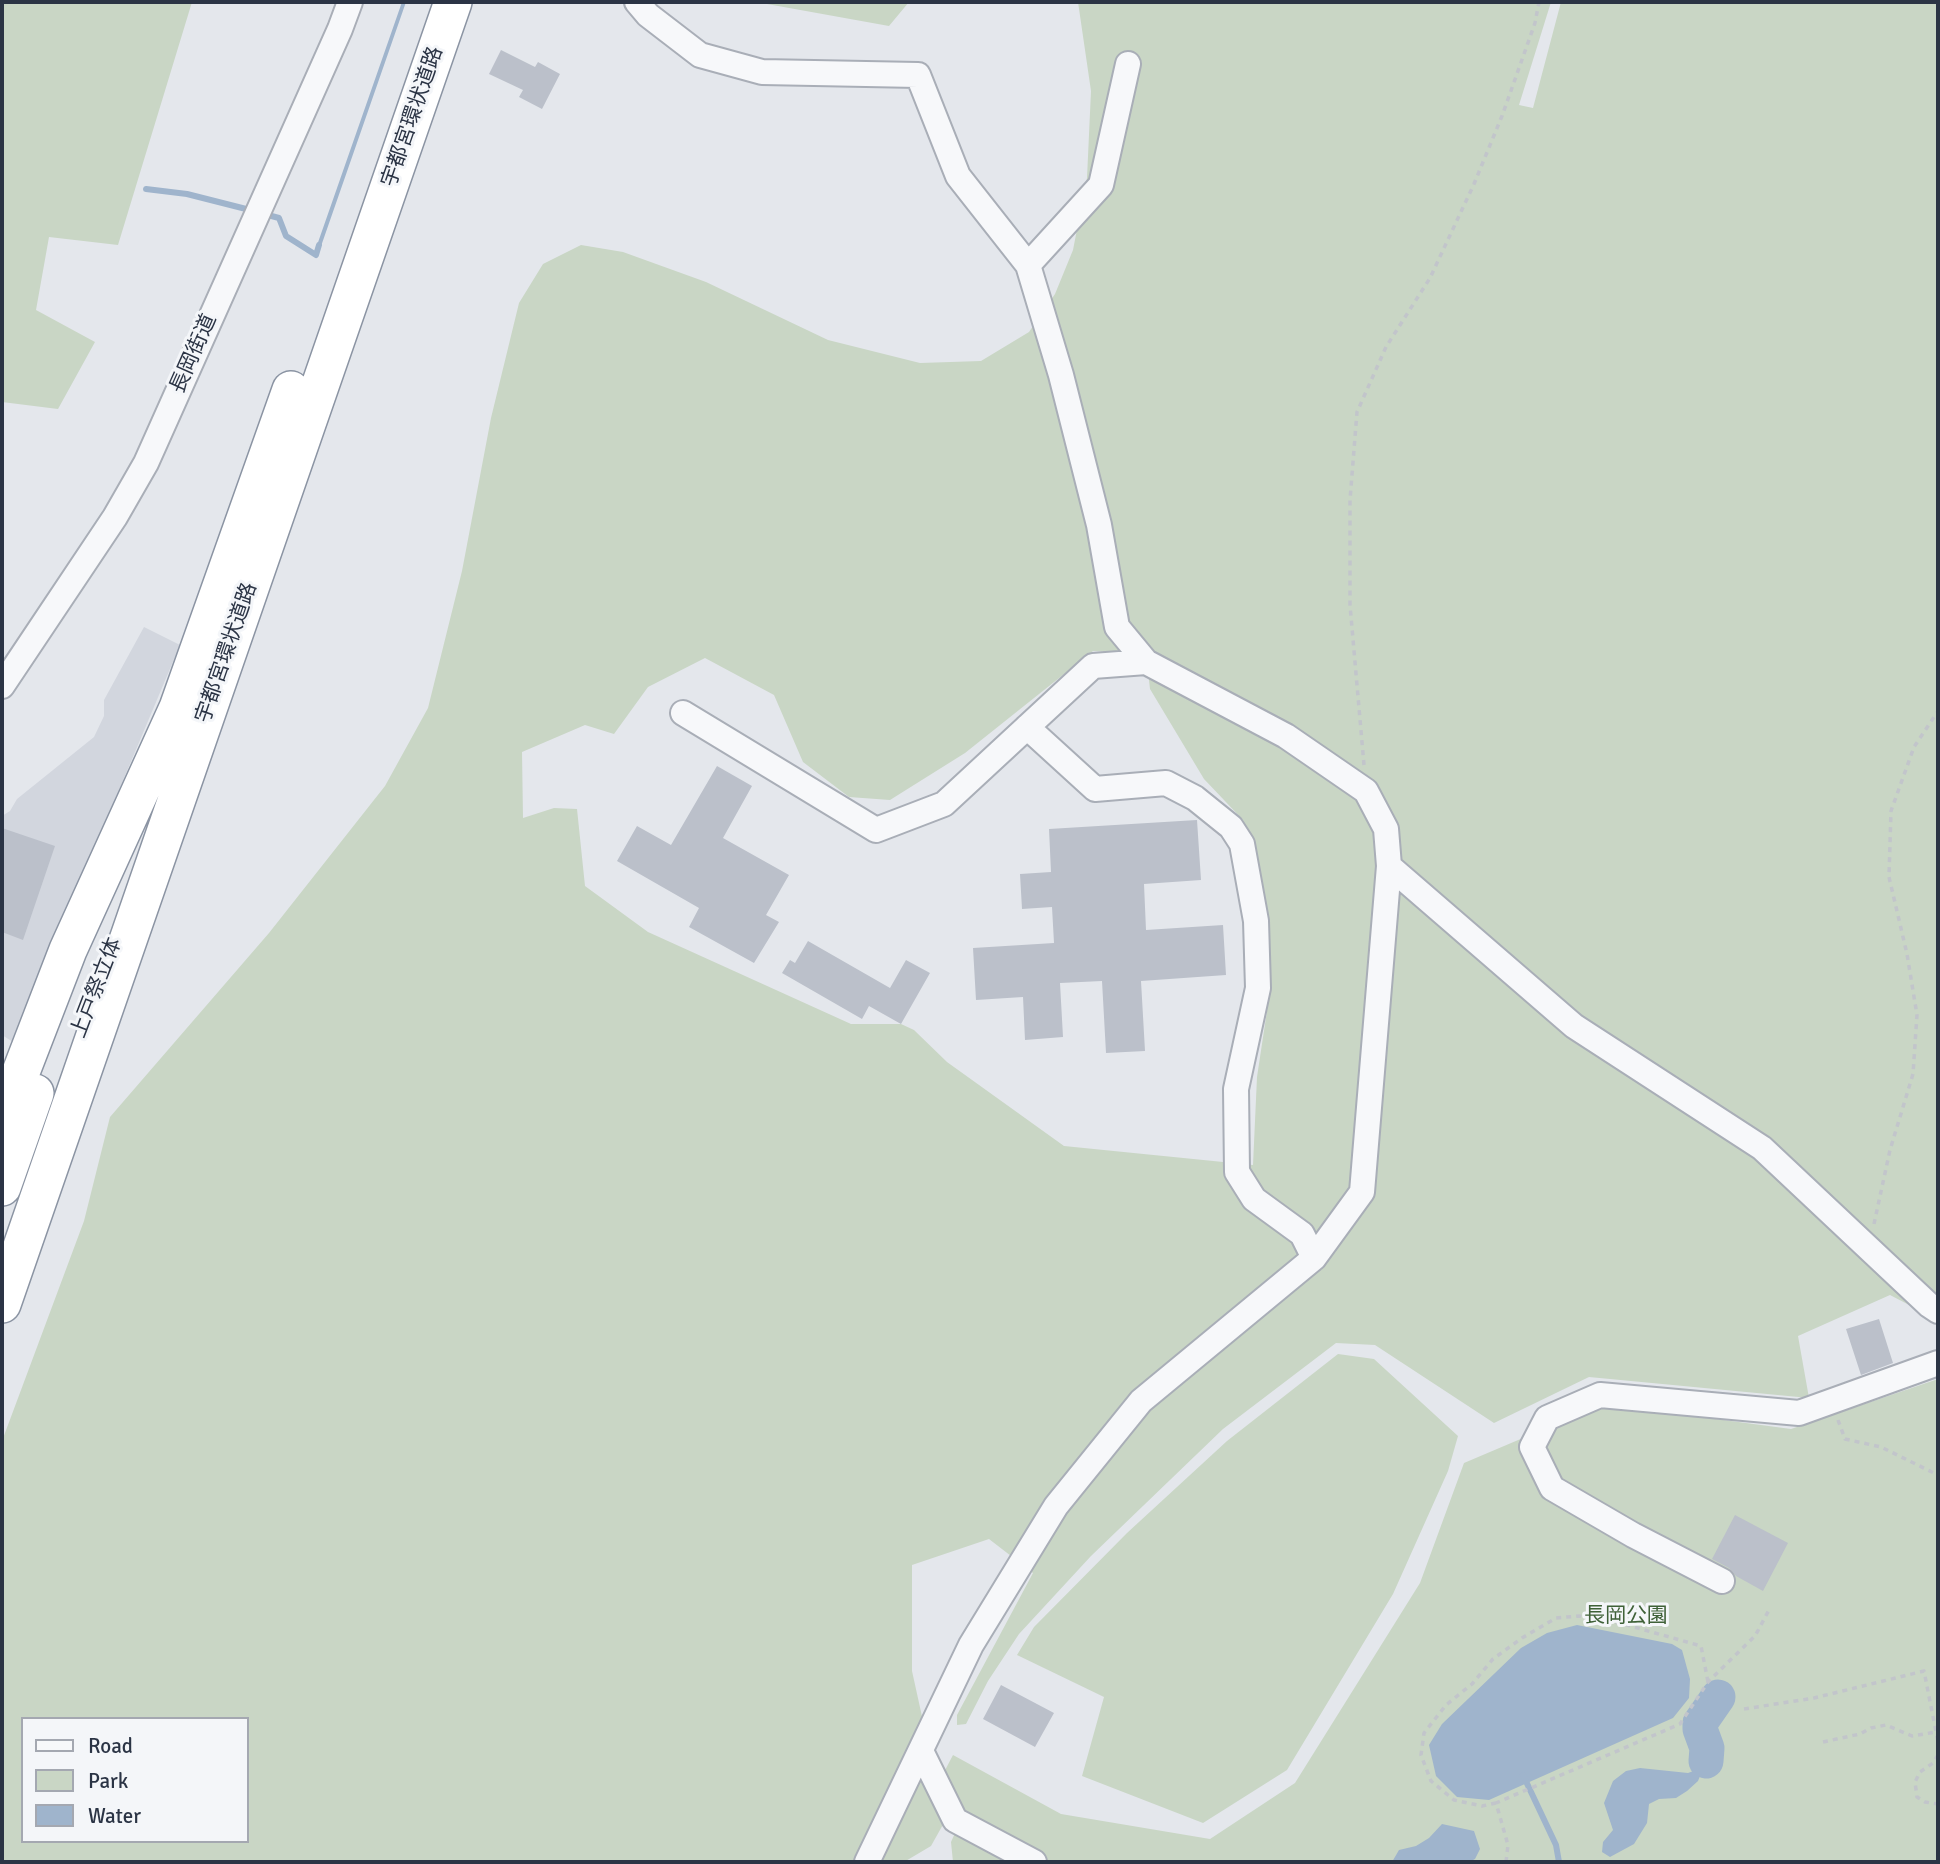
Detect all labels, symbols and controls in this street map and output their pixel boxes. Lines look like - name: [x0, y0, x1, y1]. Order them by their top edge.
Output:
- street label: 宇都宮環状道路: [377, 43, 449, 191]
- street label: 長岡街道: [165, 311, 223, 397]
- street label: 宇都宮環状道路: [191, 579, 263, 727]
- street label: 上戸祭立体: [66, 934, 128, 1042]
- park label: 長岡公園: [1584, 1603, 1668, 1629]
- legend: [21, 1717, 248, 1843]
- text: Road: [88, 1733, 133, 1759]
- text: Park: [88, 1768, 128, 1794]
- text: Water: [88, 1803, 141, 1829]

